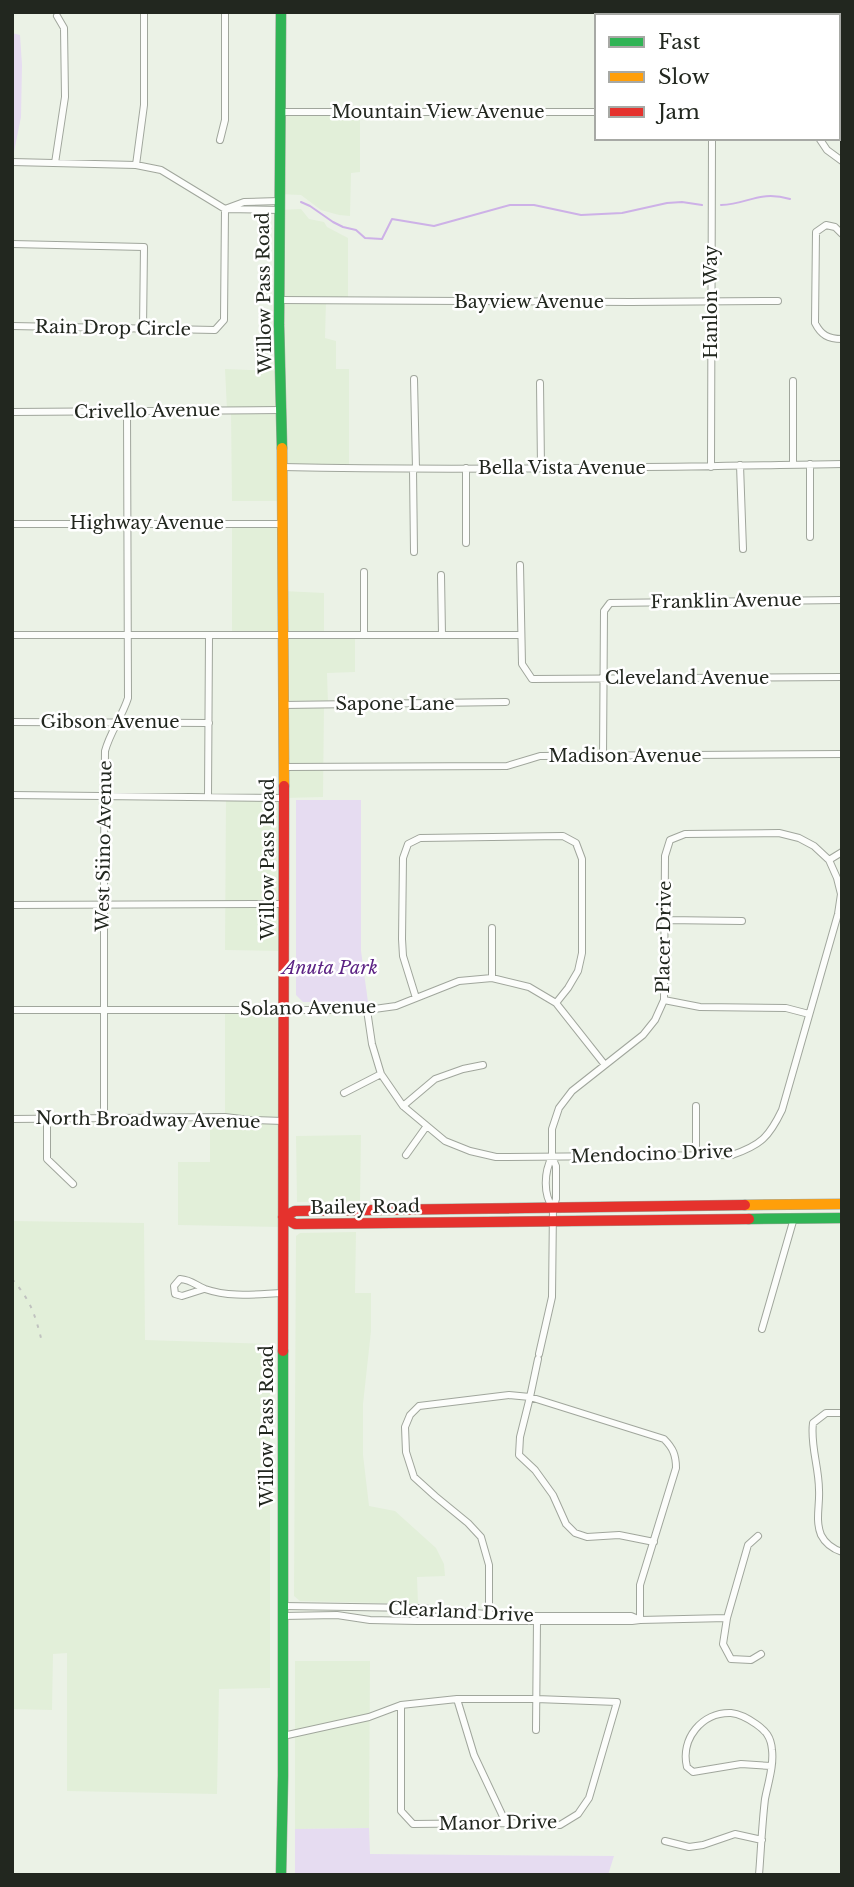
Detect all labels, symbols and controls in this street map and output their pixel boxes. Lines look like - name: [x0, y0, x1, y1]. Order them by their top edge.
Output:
- legend: [595, 14, 840, 140]
- text: Fast: [658, 29, 700, 55]
- text: Slow: [658, 64, 710, 90]
- text: Jam: [655, 99, 700, 125]
- street label: Mountain View Avenue: [331, 101, 545, 123]
- street label: Willow Pass Road: [252, 212, 276, 375]
- street label: Hanlon Way: [700, 244, 722, 359]
- street label: Bayview Avenue: [454, 291, 604, 313]
- street label: Rain Drop Circle: [35, 316, 191, 340]
- street label: Crivello Avenue: [74, 399, 220, 423]
- street label: Bella Vista Avenue: [478, 457, 646, 479]
- street label: Highway Avenue: [70, 512, 224, 534]
- street label: Franklin Avenue: [650, 589, 802, 613]
- street label: Cleveland Avenue: [605, 667, 769, 689]
- street label: Sapone Lane: [335, 693, 455, 715]
- street label: Gibson Avenue: [41, 711, 179, 733]
- street label: Madison Avenue: [548, 745, 702, 767]
- street label: West Siino Avenue: [91, 760, 116, 933]
- street label: Willow Pass Road: [257, 778, 279, 941]
- street label: Placer Drive: [652, 880, 676, 994]
- park label: Anuta Park: [280, 957, 378, 979]
- street label: Solano Avenue: [240, 996, 376, 1020]
- street label: North Broadway Avenue: [35, 1107, 261, 1133]
- street label: Mendocino Drive: [570, 1140, 734, 1168]
- street label: Bailey Road: [310, 1195, 420, 1219]
- street label: Willow Pass Road: [256, 1345, 278, 1508]
- street label: Clearland Drive: [387, 1597, 535, 1627]
- street label: Manor Drive: [439, 1811, 557, 1835]

